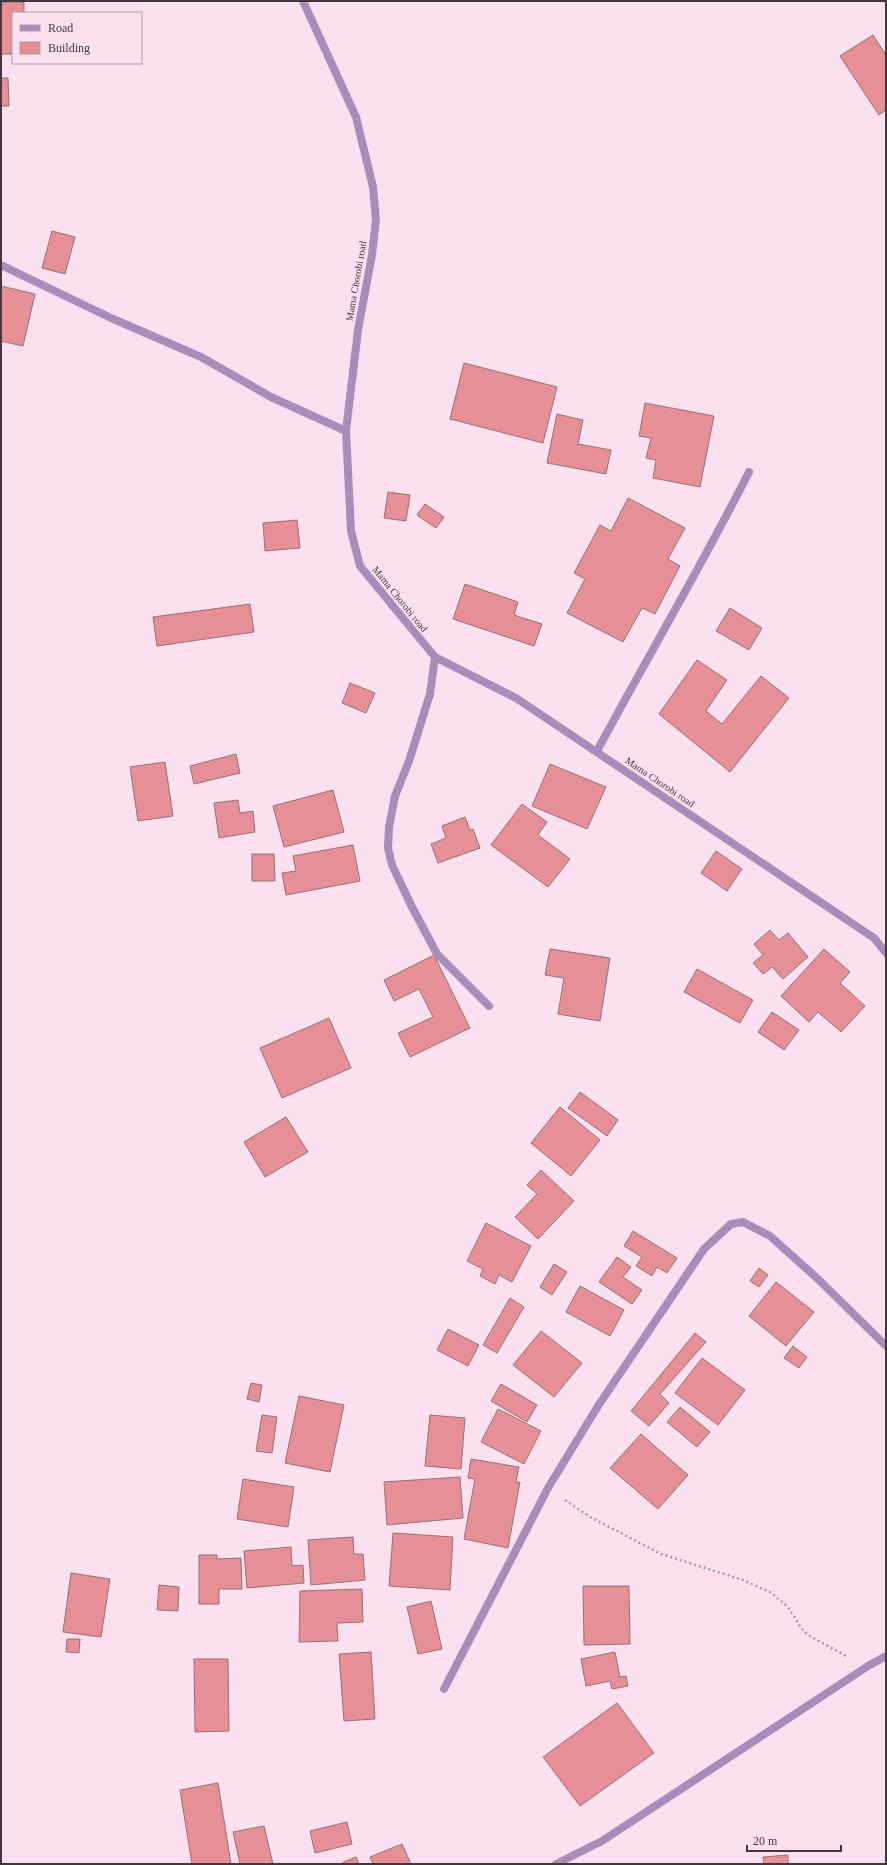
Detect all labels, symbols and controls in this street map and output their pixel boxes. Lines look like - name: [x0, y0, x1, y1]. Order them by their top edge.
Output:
- legend: [12, 12, 142, 64]
- text: Road: [48, 21, 73, 35]
- text: Building: [48, 41, 90, 55]
- street label: Mama Chorobi road: [344, 240, 368, 322]
- street label: Mama Chorobi road: [370, 564, 430, 634]
- street label: Mama Chorobi road: [623, 755, 697, 809]
- scale bar: [747, 1827, 841, 1853]
- text: 20 m: [753, 1834, 778, 1848]

